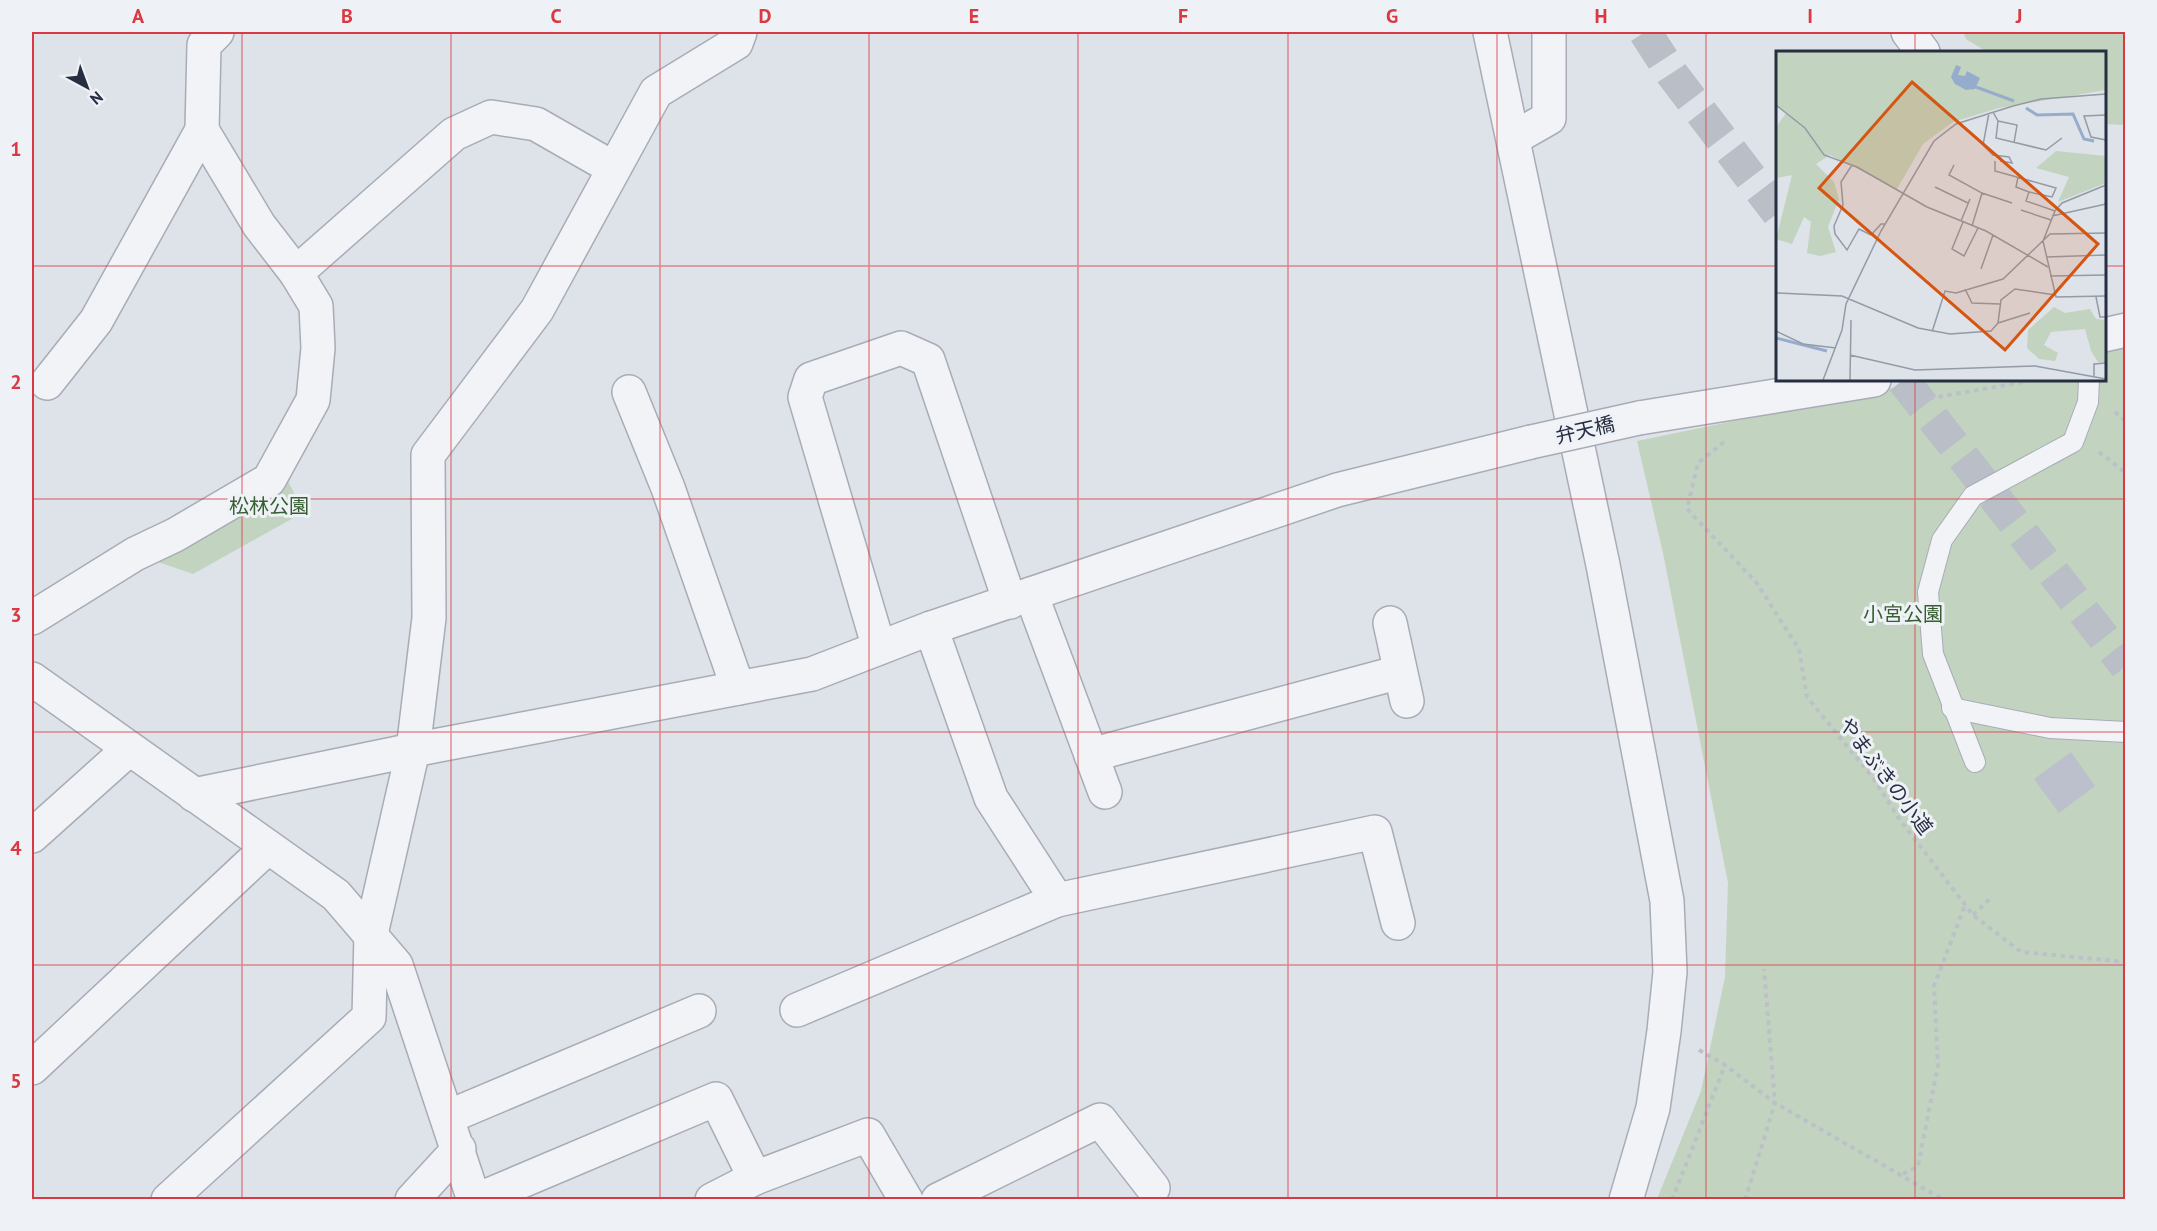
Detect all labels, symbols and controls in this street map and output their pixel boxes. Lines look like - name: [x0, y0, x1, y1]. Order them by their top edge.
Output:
- text: A: [132, 3, 145, 29]
- text: B: [341, 3, 353, 29]
- text: C: [550, 3, 562, 29]
- text: D: [759, 3, 772, 29]
- text: E: [969, 3, 979, 29]
- text: F: [1178, 3, 1188, 29]
- text: G: [1386, 3, 1398, 29]
- text: H: [1594, 3, 1608, 29]
- text: I: [1807, 3, 1813, 29]
- text: J: [2015, 3, 2022, 29]
- inset map: [1776, 51, 2106, 381]
- north arrow: [57, 57, 117, 117]
- text: N: [86, 87, 107, 109]
- text: 1: [10, 136, 22, 162]
- text: 2: [10, 369, 22, 395]
- street label: 弁天橋: [1553, 411, 1617, 449]
- park label: 松林公園: [229, 493, 309, 519]
- park label: 小宮公園: [1863, 601, 1943, 627]
- text: 3: [10, 602, 22, 628]
- street label: やまぶきの小道: [1833, 712, 1939, 840]
- text: 4: [10, 835, 22, 861]
- text: 5: [10, 1068, 22, 1094]

